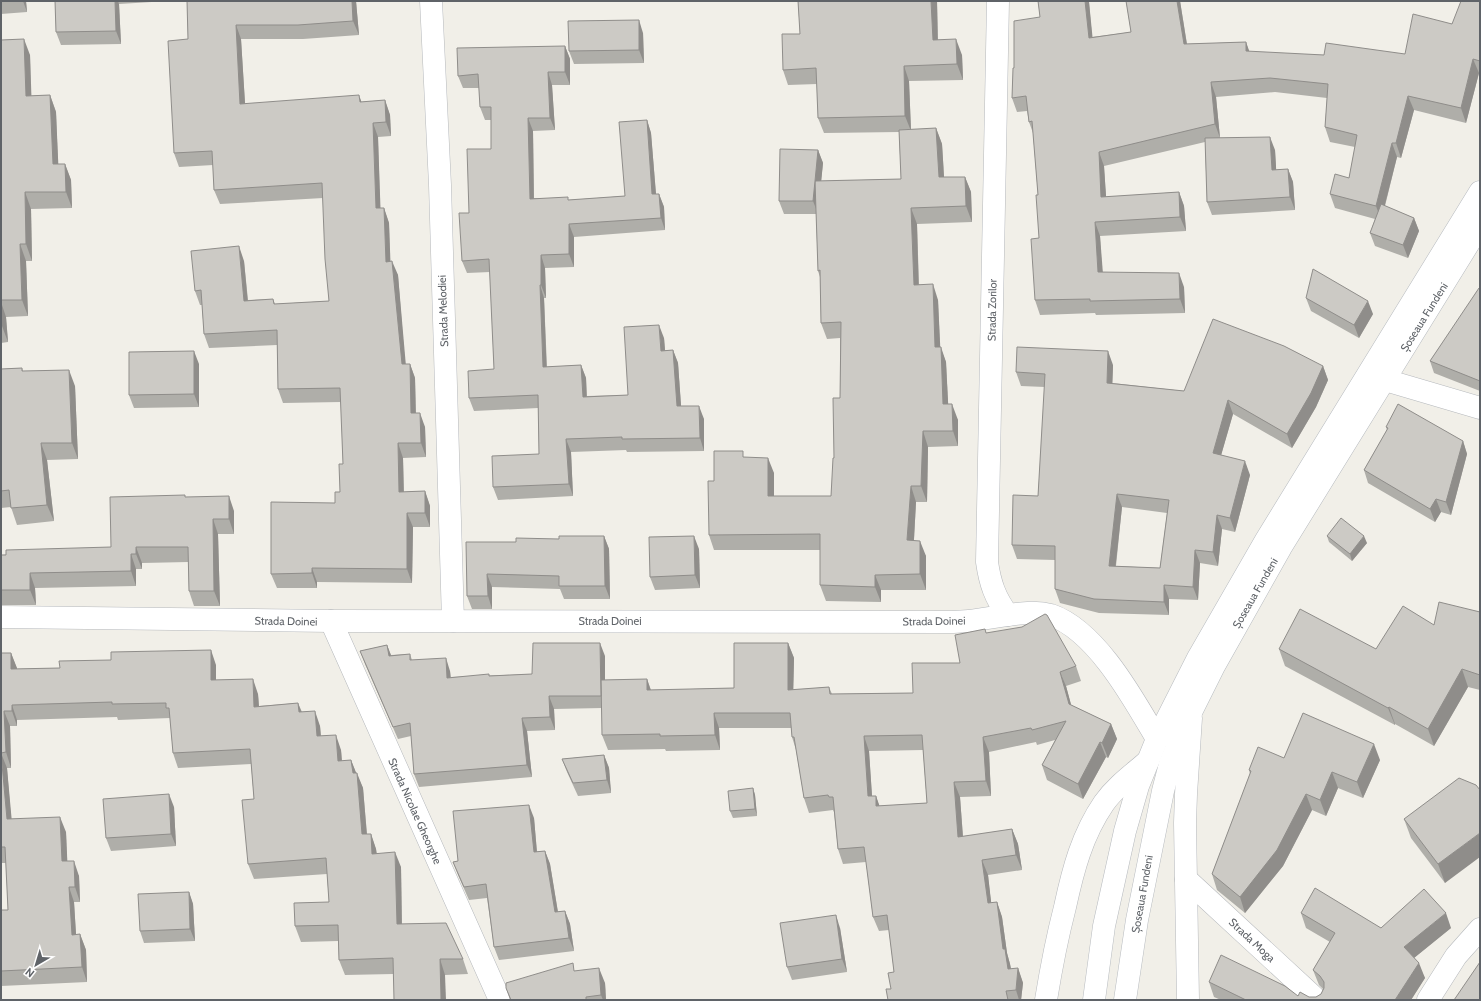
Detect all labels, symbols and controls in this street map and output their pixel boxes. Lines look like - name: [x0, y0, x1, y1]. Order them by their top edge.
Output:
- street label: Strada Melodiei: [435, 275, 451, 347]
- street label: Strada Zorilor: [984, 278, 1000, 341]
- street label: Șoseaua Fundeni: [1397, 280, 1452, 355]
- street label: Șoseaua Fundeni: [1229, 555, 1282, 631]
- street label: Strada Doinei: [254, 613, 318, 629]
- street label: Strada Doinei: [902, 613, 966, 629]
- street label: Strada Doinei: [579, 614, 641, 628]
- street label: Strada Nicolae Gheorghe: [385, 756, 445, 867]
- street label: Șoseaua Fundeni: [1128, 854, 1157, 934]
- street label: Strada Moga: [1226, 915, 1279, 965]
- north arrow: [16, 945, 56, 985]
- text: N: [22, 965, 37, 981]

